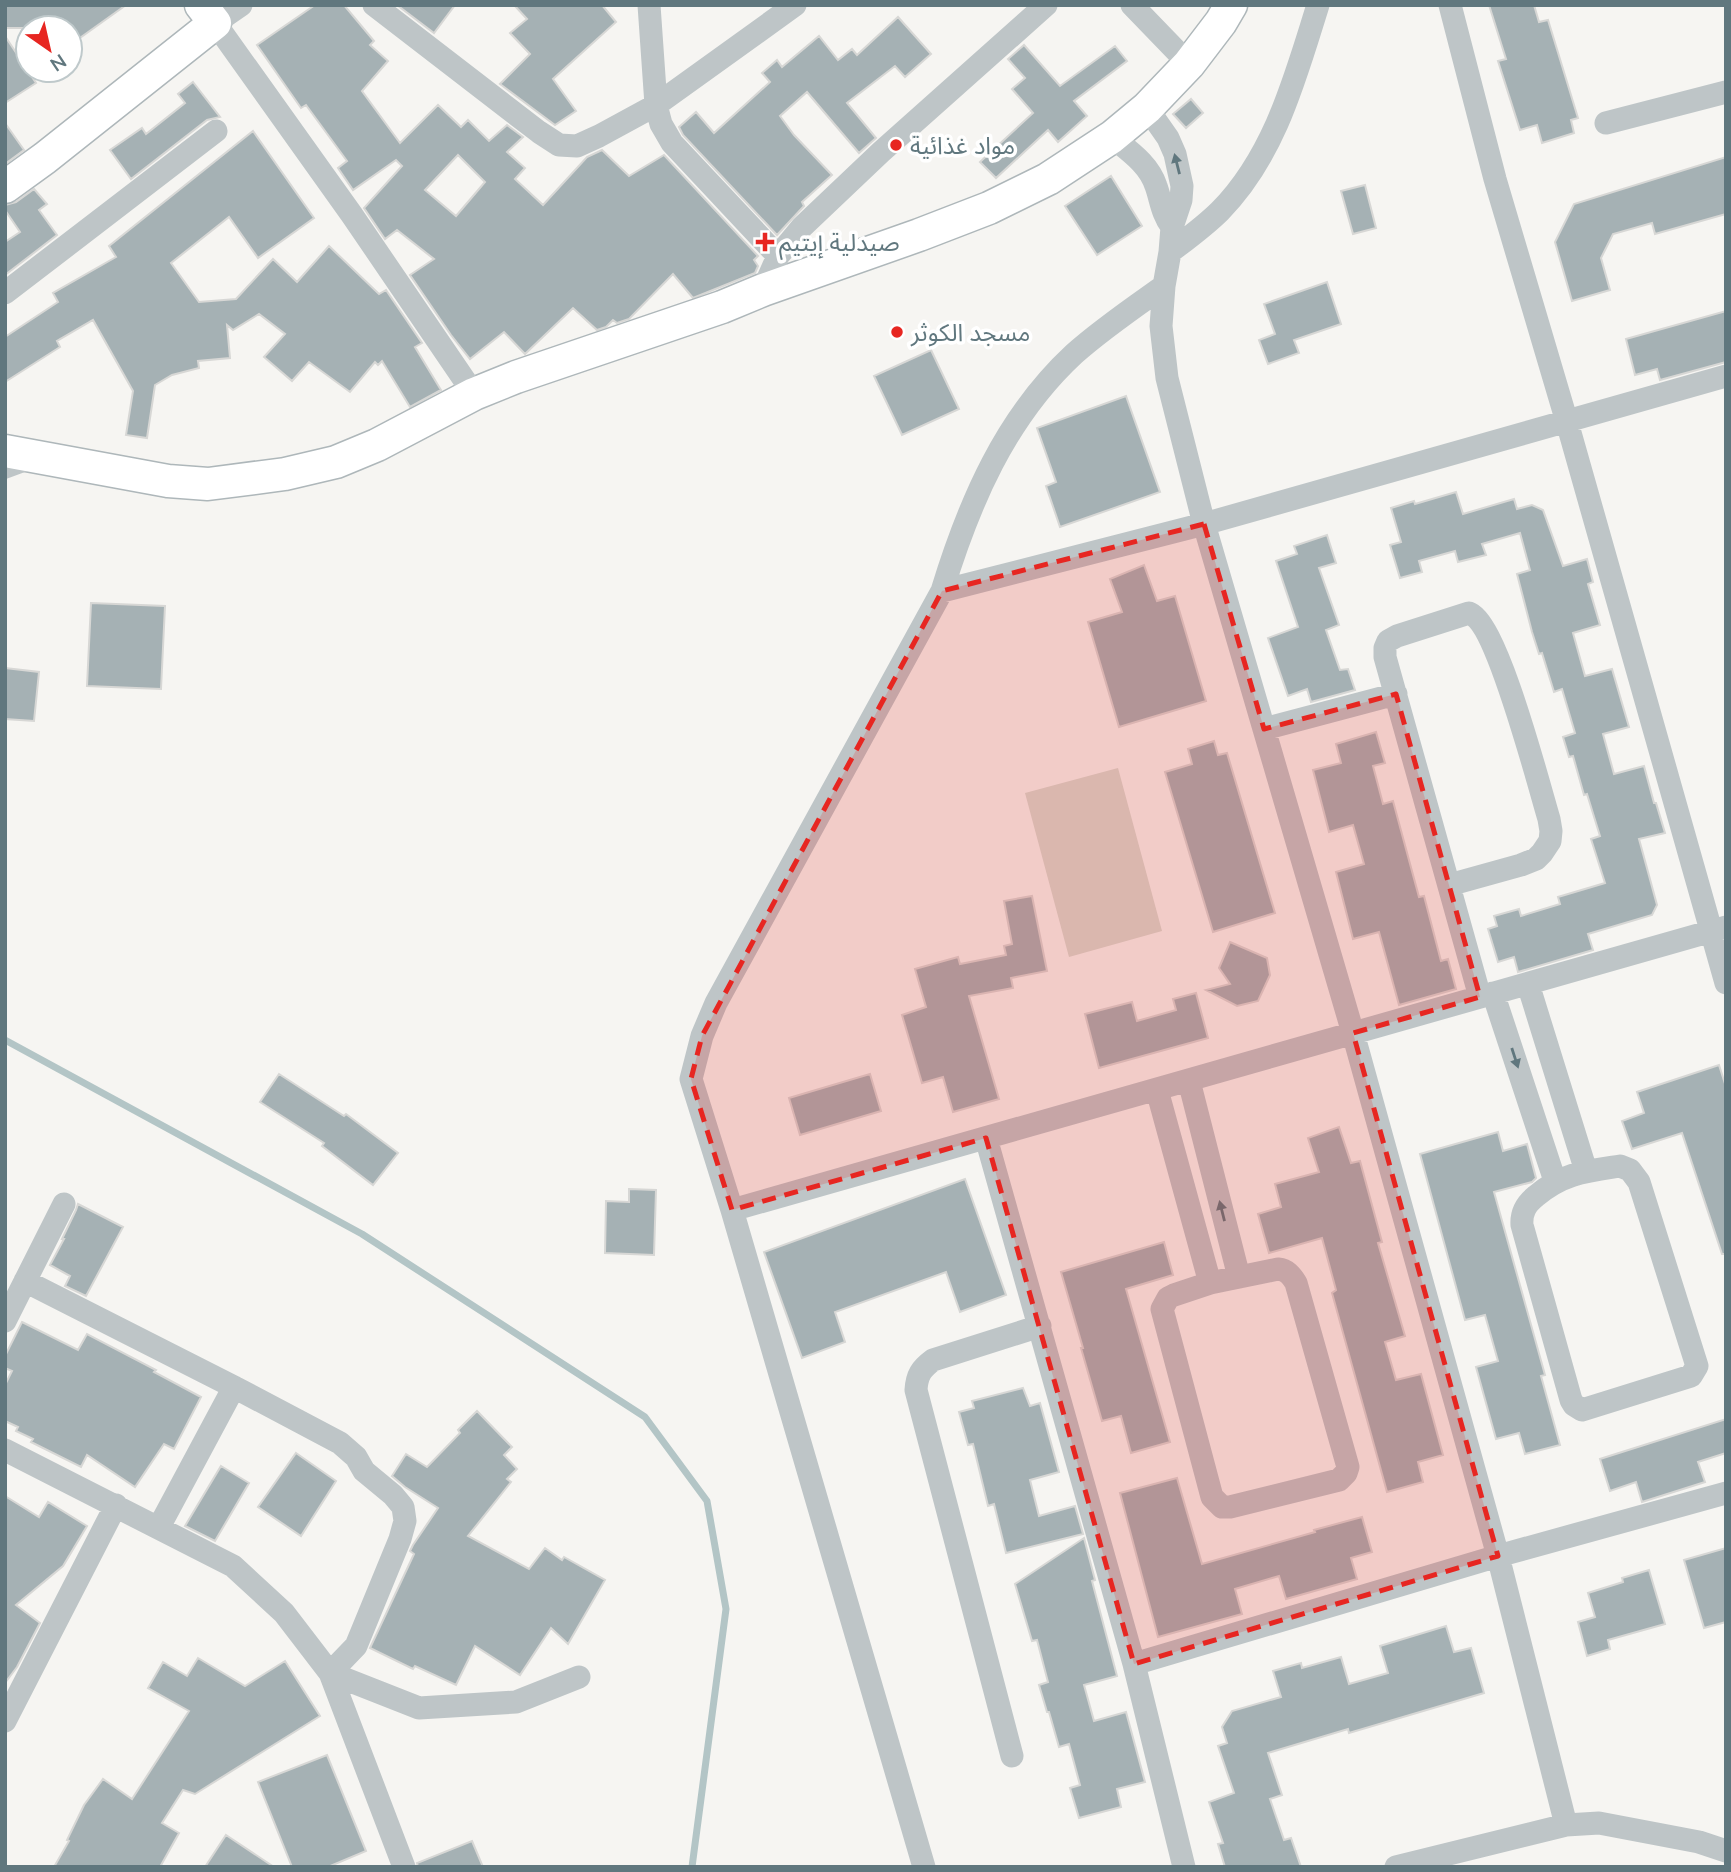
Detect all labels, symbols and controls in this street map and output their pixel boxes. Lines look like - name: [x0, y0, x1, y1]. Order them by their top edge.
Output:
- north arrow: [14, 14, 84, 84]
- text: N: [46, 49, 71, 77]
- place label: مواد غذائية: [910, 130, 1015, 160]
- marker: مواد غذائية: [888, 137, 904, 153]
- one-way arrow: [1171, 153, 1182, 175]
- place label: صيدلية إيتيم: [779, 227, 900, 260]
- marker: صيدلية إيتيم: [757, 234, 773, 250]
- place label: مسجد الكوثر: [910, 317, 1030, 347]
- marker: مسجد الكوثر: [889, 324, 905, 340]
- one-way arrow: [1510, 1048, 1520, 1069]
- one-way arrow: [1216, 1200, 1227, 1222]

